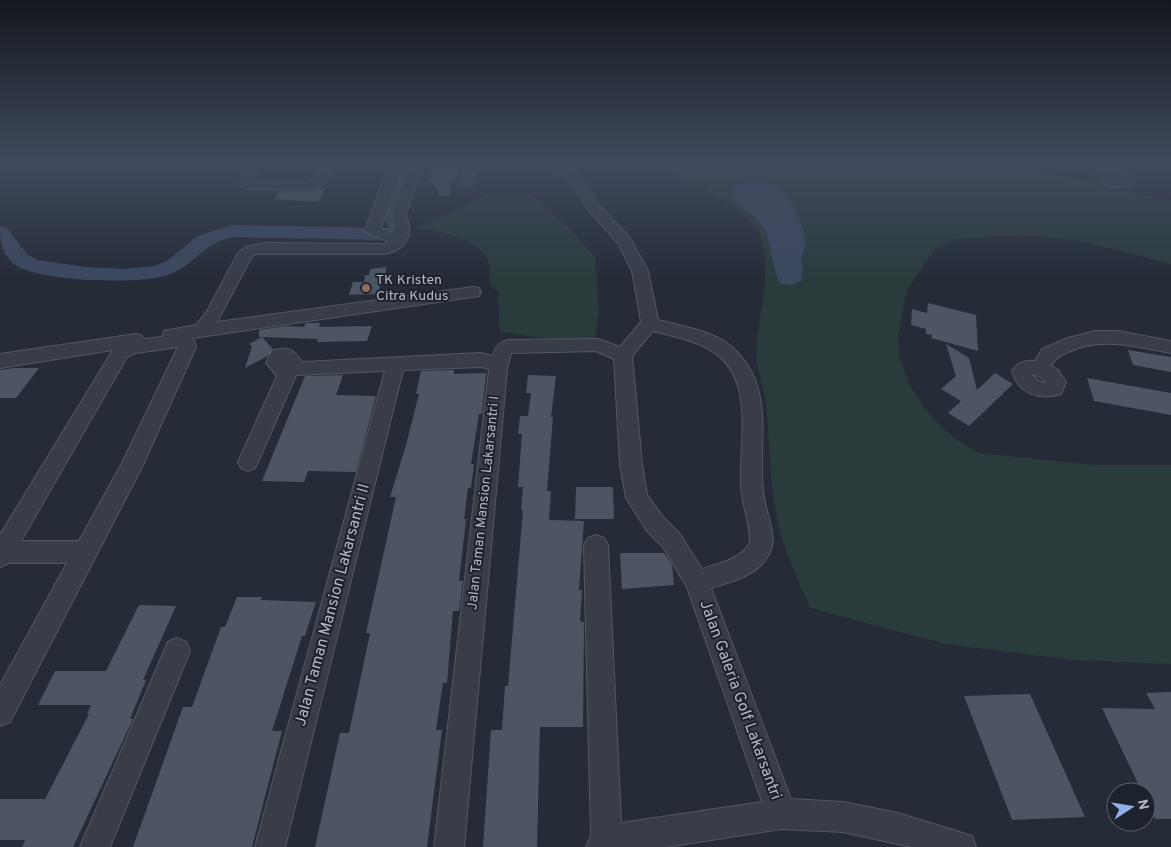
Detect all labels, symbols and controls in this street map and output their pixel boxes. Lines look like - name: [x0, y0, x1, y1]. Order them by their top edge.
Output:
- place label: TK Kristen Citra Kudus: [376, 272, 448, 305]
- marker: TK Kristen Citra Kudus: [360, 282, 372, 294]
- street label: Jalan Taman Mansion Lakarsantri I: [464, 395, 504, 611]
- street label: Jalan Taman Mansion Lakarsantri II: [291, 481, 375, 729]
- street label: Jalan Galeria Golf Lakarsantri: [694, 597, 786, 803]
- north arrow: [1106, 782, 1156, 832]
- text: N: [1133, 798, 1152, 811]

